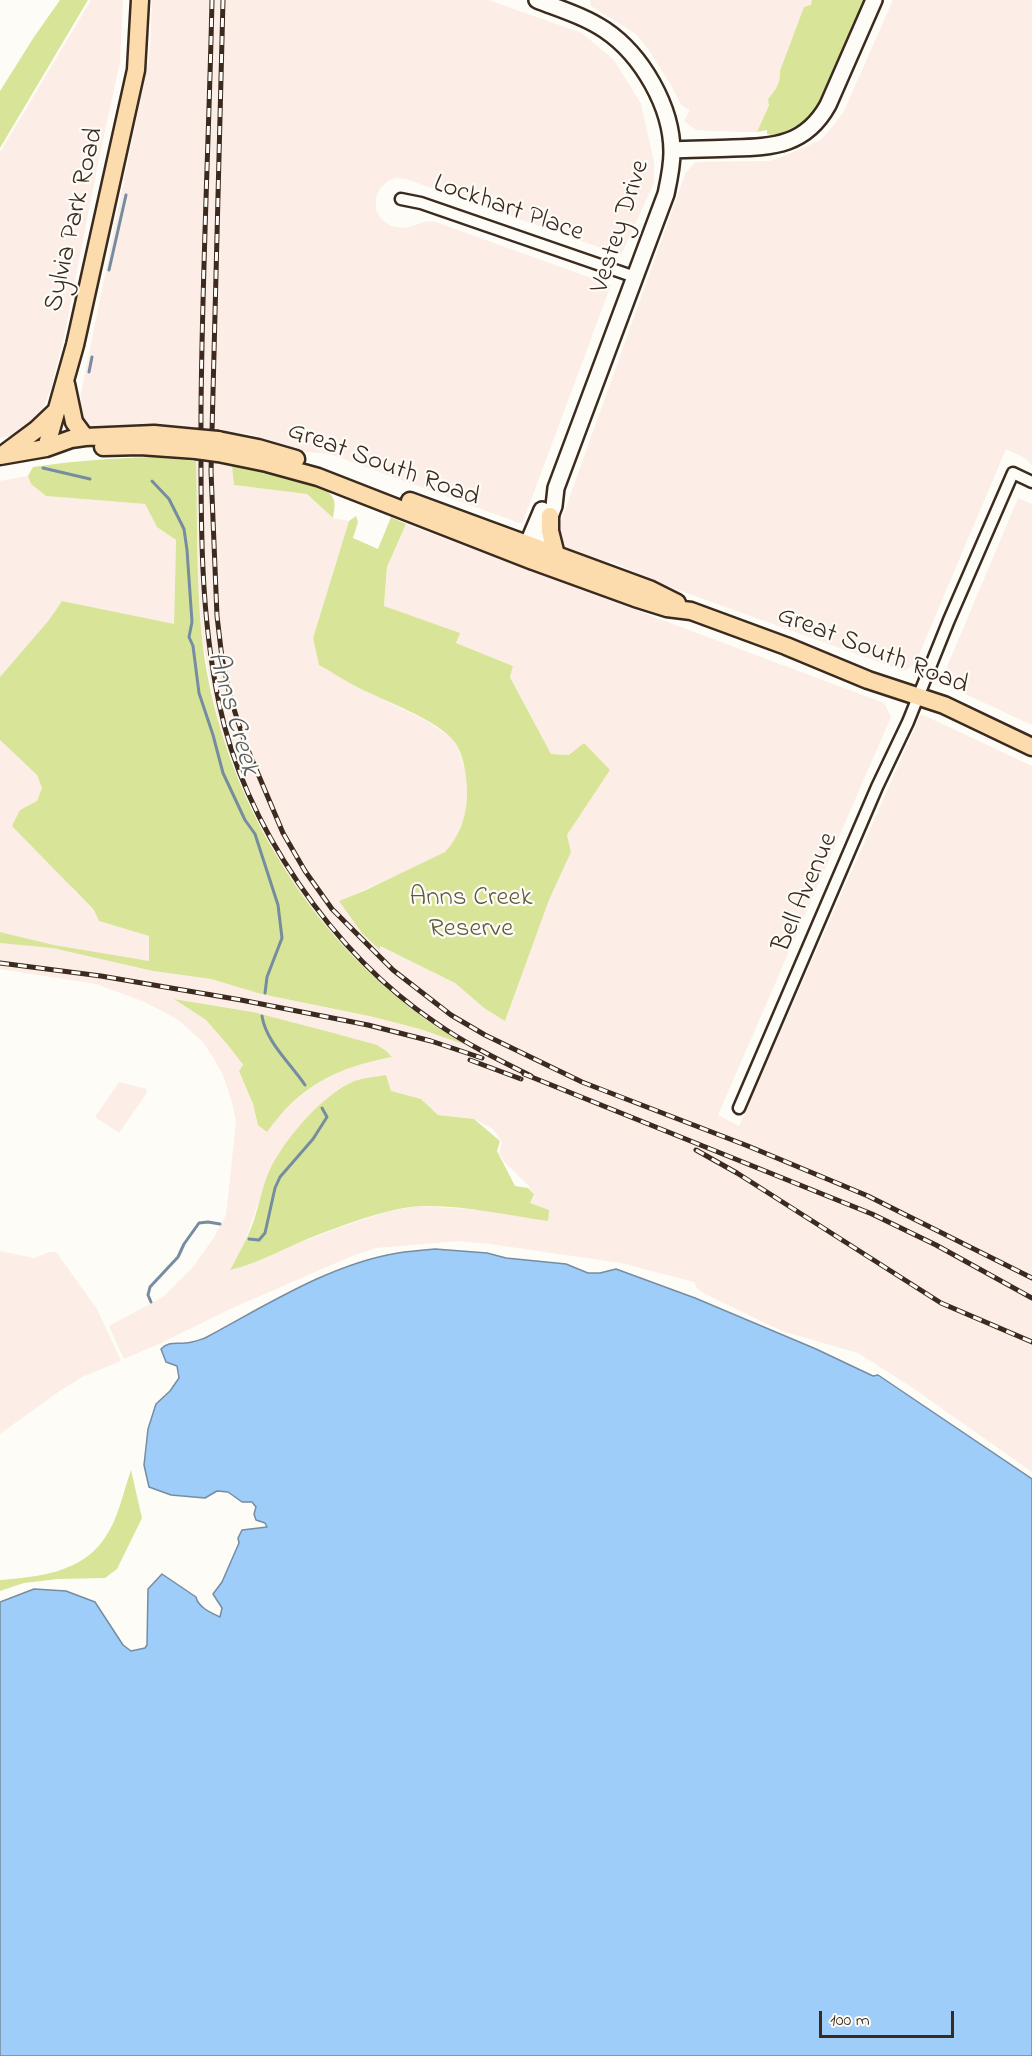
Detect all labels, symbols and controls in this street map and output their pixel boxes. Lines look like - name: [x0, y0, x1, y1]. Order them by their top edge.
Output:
- street label: Sylvia Park Road: [39, 125, 113, 315]
- street label: Vestey Drive: [585, 156, 659, 298]
- street label: Lockhart Place: [429, 169, 587, 251]
- street label: Great South Road: [283, 416, 483, 516]
- street label: Great South Road: [772, 601, 972, 703]
- water label: Anns Creek: [197, 648, 265, 780]
- street label: Bell Avenue: [767, 828, 847, 958]
- park label: Anns Creek Reserve: [410, 884, 532, 947]
- scale bar: [822, 1999, 957, 2037]
- text: 100 m: [830, 2008, 870, 2034]

